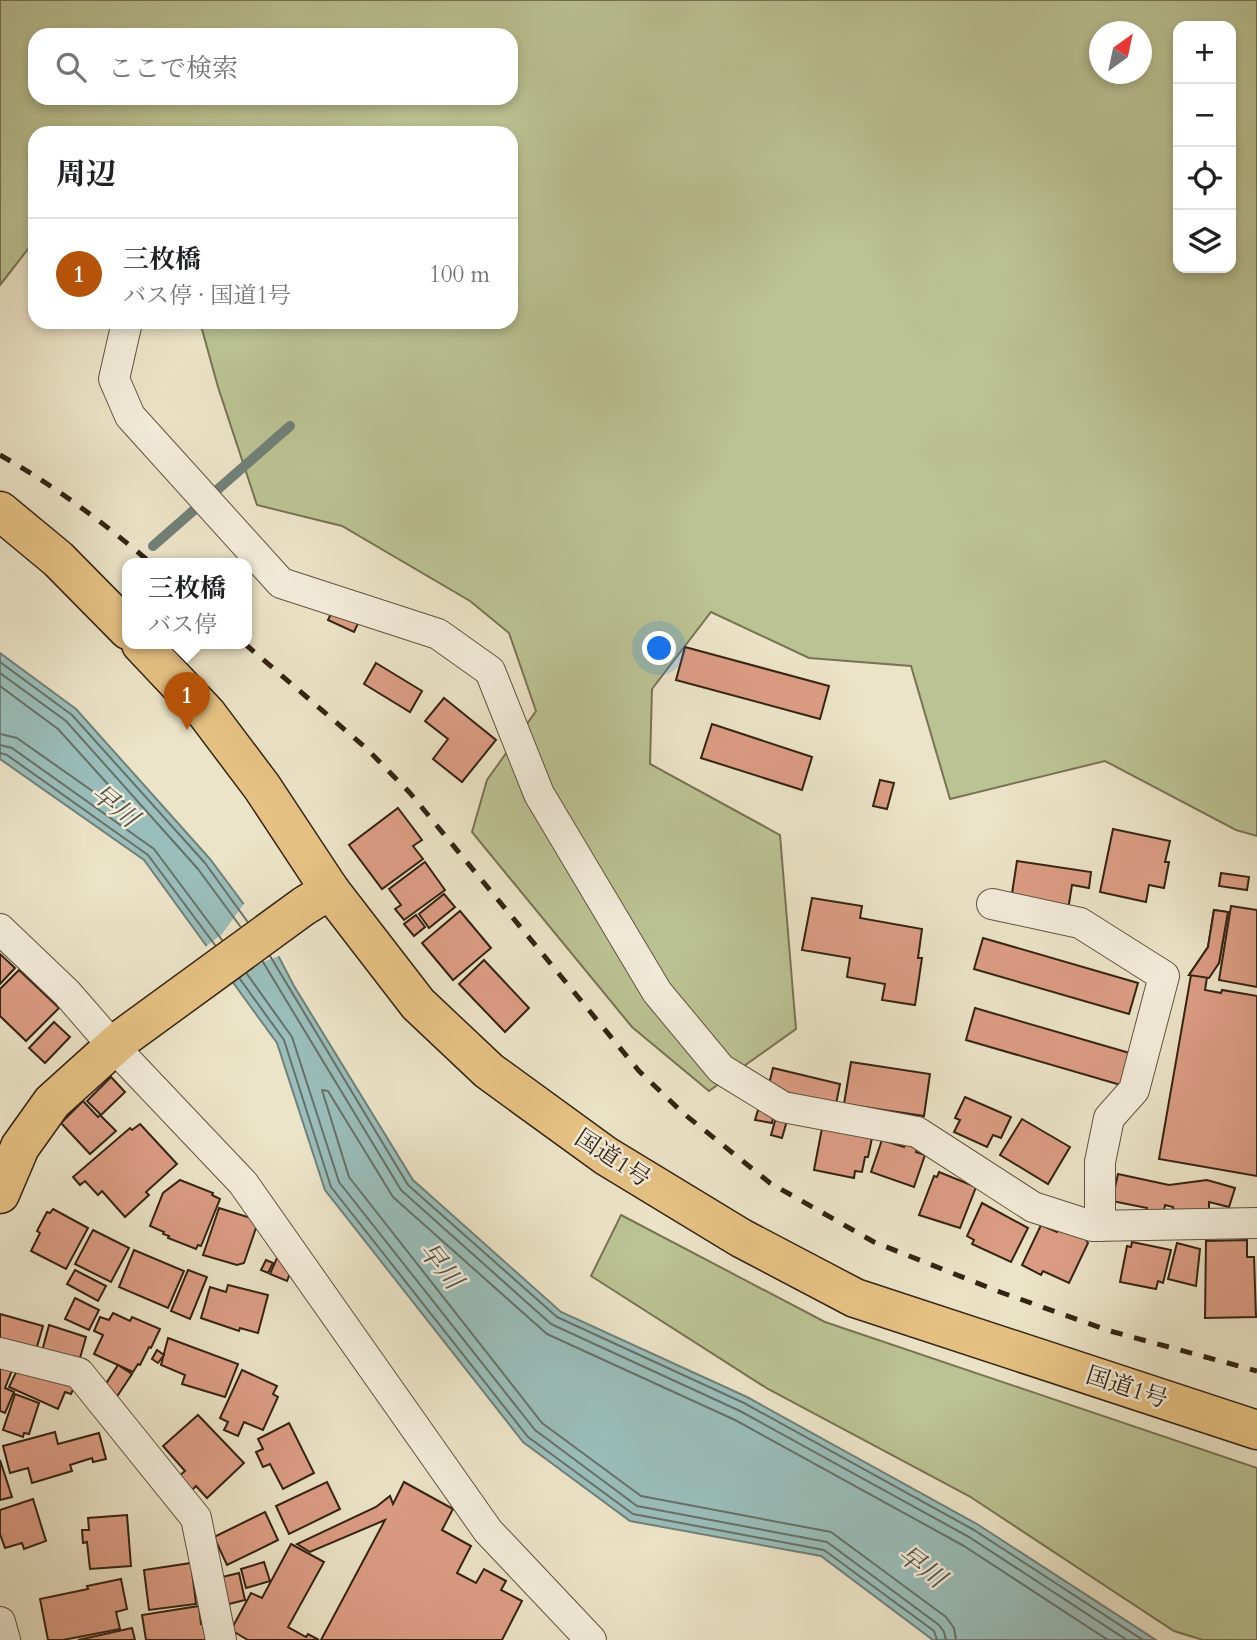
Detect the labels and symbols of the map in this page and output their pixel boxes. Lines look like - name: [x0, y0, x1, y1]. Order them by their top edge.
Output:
- north arrow: [1089, 21, 1152, 84]
- your location: [642, 631, 676, 665]
- pin: 1: [164, 672, 210, 730]
- water label: 早川: [83, 775, 148, 837]
- street label: 国道1号: [568, 1122, 657, 1195]
- water label: 早川: [411, 1234, 472, 1299]
- street label: 国道1号: [1082, 1359, 1172, 1416]
- water label: 早川: [890, 1537, 955, 1598]

